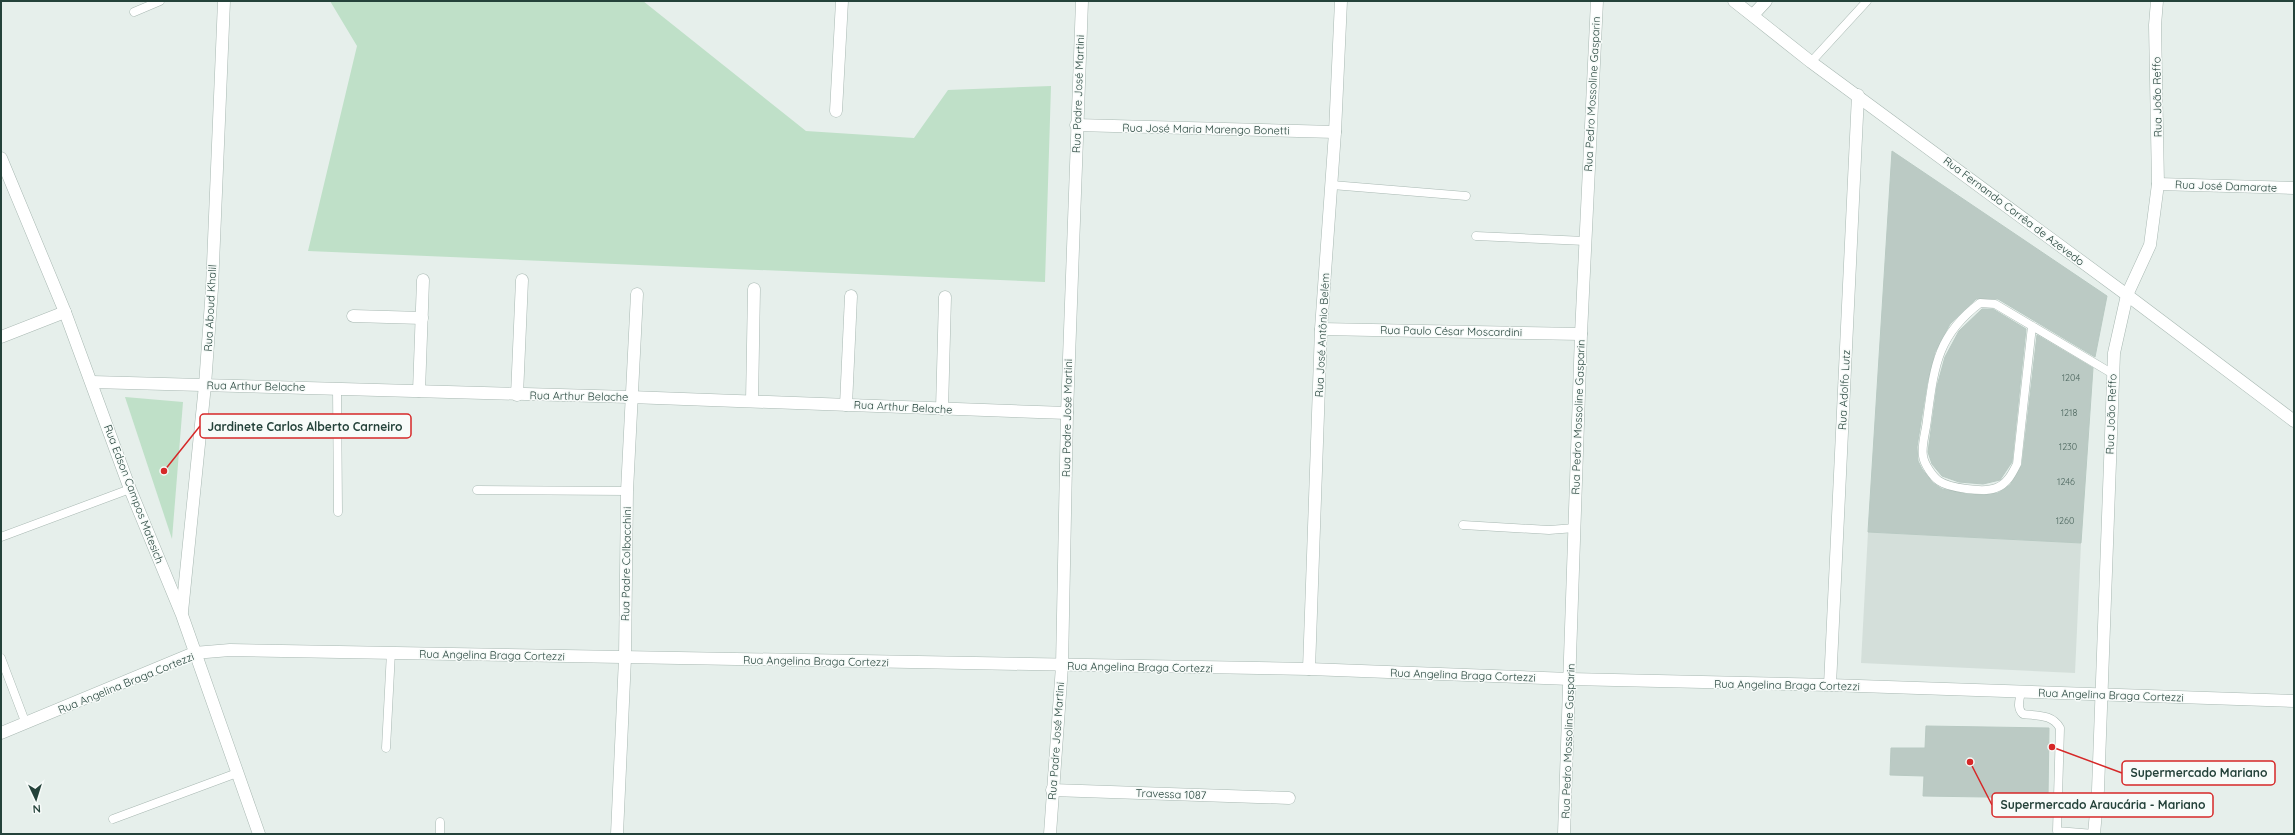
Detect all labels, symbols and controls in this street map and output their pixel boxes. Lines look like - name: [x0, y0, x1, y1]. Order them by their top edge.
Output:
- street label: Rua Pedro Mossoline Gasparin: [1581, 16, 1603, 172]
- street label: Rua Padre José Martini: [1069, 35, 1087, 153]
- street label: Rua João Reffo: [2149, 56, 2165, 137]
- street label: Rua José Maria Marengo Bonetti: [1122, 121, 1290, 137]
- street label: Rua Fernando Corrêa de Azevedo: [1941, 153, 2088, 269]
- street label: Rua José Damarate: [2175, 177, 2277, 195]
- street label: Rua Aboud Khalil: [201, 264, 219, 352]
- street label: Rua José Antônio Belém: [1312, 272, 1332, 398]
- street label: Rua Paulo César Moscardini: [1380, 323, 1522, 339]
- street label: Rua Pedro Mossoline Gasparin: [1568, 339, 1588, 495]
- street label: Rua Adolfo Lutz: [1835, 349, 1853, 431]
- street label: Rua Padre José Martini: [1059, 359, 1075, 477]
- house number: 1204: [2062, 372, 2080, 383]
- street label: Rua João Reffo: [2103, 373, 2119, 454]
- street label: Rua Arthur Belache: [207, 378, 305, 394]
- street label: Rua Arthur Belache: [530, 388, 628, 404]
- street label: Rua Arthur Belache: [853, 397, 953, 417]
- house number: 1218: [2061, 407, 2077, 418]
- callout: Jardinete Carlos Alberto Carneiro: [200, 414, 411, 438]
- text: Jardinete Carlos Alberto Carneiro: [207, 419, 403, 434]
- street label: Rua Edson Campos Matesich: [101, 423, 167, 565]
- house number: 1230: [2059, 441, 2077, 452]
- house number: 1246: [2057, 476, 2075, 487]
- street label: Rua Padre Colbacchini: [618, 507, 634, 621]
- house number: 1260: [2056, 515, 2074, 526]
- street label: Rua Angelina Braga Cortezzi: [419, 647, 565, 663]
- street label: Rua Angelina Braga Cortezzi: [56, 649, 196, 717]
- street label: Rua Angelina Braga Cortezzi: [743, 653, 889, 669]
- street label: Rua Angelina Braga Cortezzi: [1067, 659, 1213, 675]
- street label: Rua Pedro Mossoline Gasparin: [1558, 663, 1578, 819]
- street label: Rua Angelina Braga Cortezzi: [1390, 665, 1536, 685]
- street label: Rua Angelina Braga Cortezzi: [1714, 677, 1860, 693]
- street label: Rua Padre José Martini: [1045, 681, 1067, 801]
- street label: Rua Angelina Braga Cortezzi: [2038, 685, 2184, 705]
- callout: Supermercado Mariano: [2122, 761, 2275, 785]
- text: Supermercado Mariano: [2131, 765, 2268, 780]
- north arrow: [16, 779, 56, 819]
- street label: Travessa 1087: [1136, 786, 1207, 802]
- callout: Supermercado Araucária - Mariano: [1992, 793, 2213, 817]
- text: Supermercado Araucária - Mariano: [2001, 797, 2206, 812]
- text: N: [32, 802, 41, 816]

